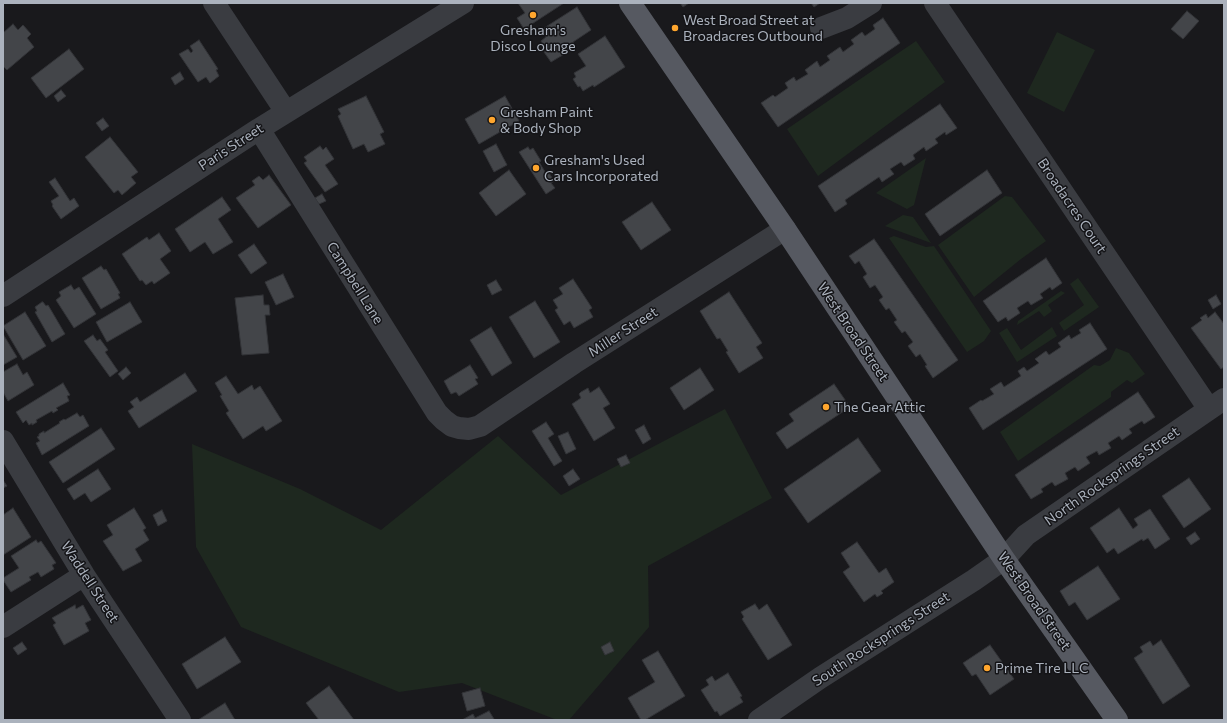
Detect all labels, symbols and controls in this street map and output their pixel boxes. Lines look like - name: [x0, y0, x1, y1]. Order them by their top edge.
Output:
- marker: Gresham's Disco Lounge: [528, 10, 538, 20]
- place label: West Broad Street at Broadacres Outbound: [683, 12, 823, 44]
- place label: Gresham's Disco Lounge: [490, 22, 576, 54]
- marker: West Broad Street at Broadacres Outbound: [670, 23, 680, 33]
- place label: Gresham Paint & Body Shop: [500, 104, 593, 136]
- marker: Gresham Paint & Body Shop: [487, 115, 497, 125]
- street label: Paris Street: [195, 120, 267, 174]
- place label: Gresham's Used Cars Incorporated: [544, 152, 659, 184]
- street label: Broadacres Court: [1034, 155, 1110, 257]
- marker: Gresham's Used Cars Incorporated: [531, 163, 541, 173]
- street label: Campbell Lane: [323, 239, 387, 327]
- street label: West Broad Street: [814, 279, 892, 385]
- street label: Miller Street: [585, 303, 661, 361]
- place label: The Gear Attic: [834, 399, 925, 415]
- marker: The Gear Attic: [821, 402, 831, 412]
- street label: North Rocksprings Street: [1041, 423, 1183, 529]
- street label: Waddell Street: [57, 538, 123, 626]
- street label: West Broad Street: [994, 549, 1074, 653]
- street label: South Rocksprings Street: [809, 588, 953, 690]
- place label: Prime Tire LLC: [995, 660, 1089, 676]
- marker: Prime Tire LLC: [982, 663, 992, 673]

